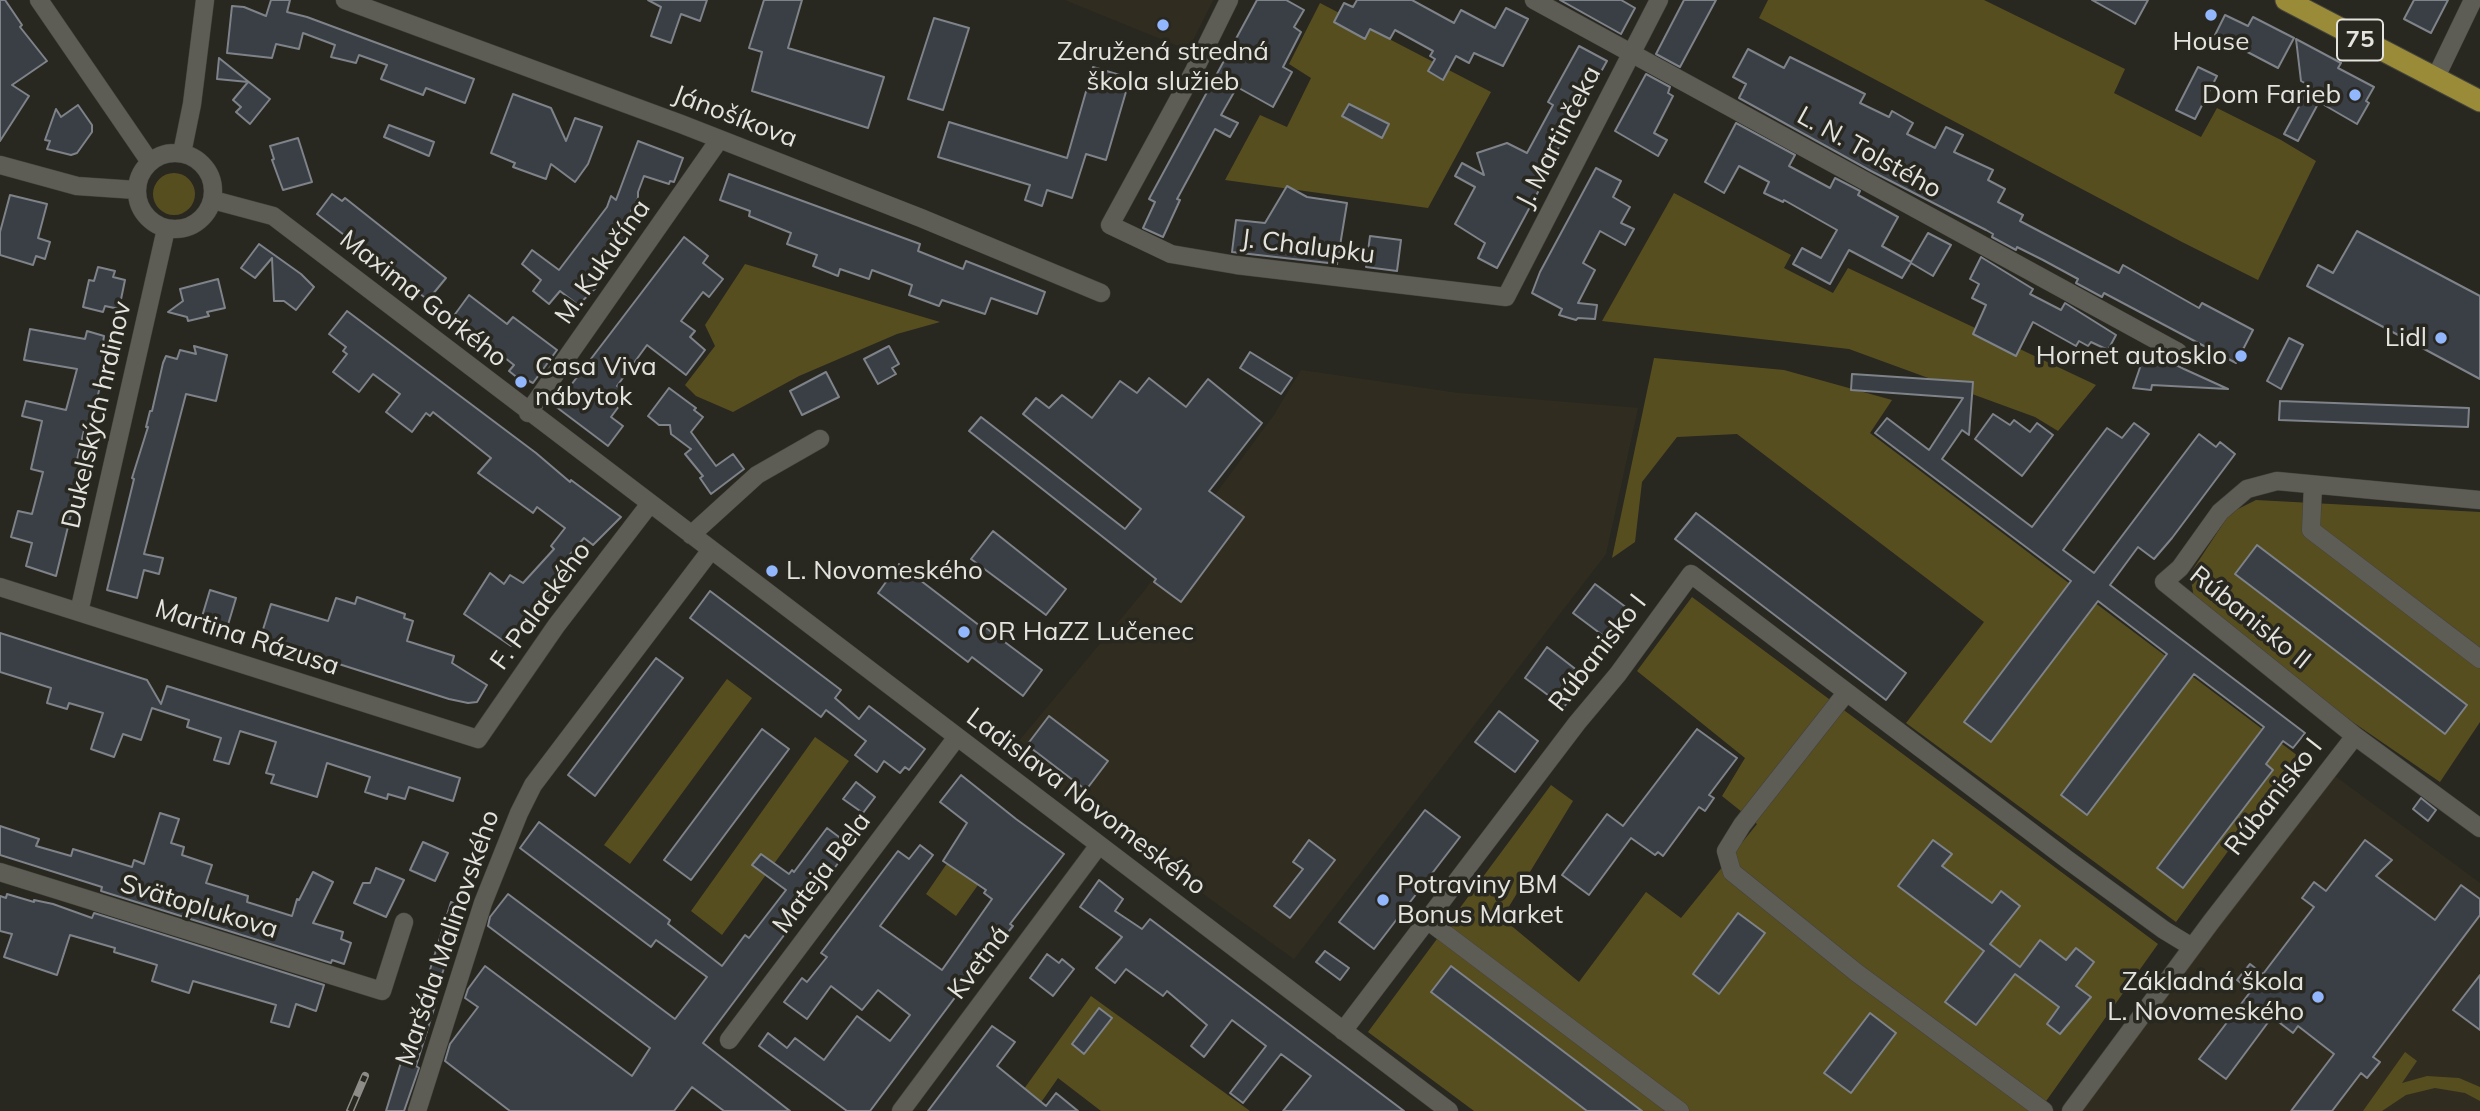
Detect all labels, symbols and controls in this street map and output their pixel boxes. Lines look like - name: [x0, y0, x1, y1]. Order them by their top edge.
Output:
- marker: House: [2203, 7, 2219, 23]
- marker: Združená stredná škola služieb: [1155, 17, 1171, 33]
- road number: 75: [2337, 20, 2383, 60]
- place label: House: [2173, 26, 2249, 58]
- place label: Združená stredná škola služieb: [1057, 36, 1269, 98]
- street label: J. Martinčeka: [1510, 61, 1608, 213]
- street label: Jánošíkova: [669, 79, 801, 155]
- place label: Dom Farieb: [2202, 79, 2341, 111]
- marker: Dom Farieb: [2347, 87, 2363, 103]
- street label: L. N. Tolstého: [1791, 101, 1947, 205]
- street label: M. Kukučína: [549, 194, 657, 330]
- street label: J. Chalupku: [1239, 223, 1377, 271]
- street label: Maxima Gorkého: [333, 224, 513, 374]
- street label: Dukelských hrdinov: [56, 298, 138, 532]
- place label: Lidl: [2385, 322, 2427, 354]
- marker: Lidl: [2433, 330, 2449, 346]
- place label: Hornet autosklo: [2036, 340, 2227, 372]
- marker: Hornet autosklo: [2233, 348, 2249, 364]
- place label: Casa Viva nábytok: [535, 351, 657, 412]
- marker: Casa Viva nábytok: [513, 374, 529, 390]
- street label: F. Palackého: [484, 536, 598, 676]
- place label: L. Novomeského: [786, 555, 983, 587]
- street label: Rúbanisko II: [2183, 560, 2317, 676]
- marker: L. Novomeského: [764, 563, 780, 579]
- street label: Rúbanisko I: [1543, 588, 1653, 718]
- street label: Martina Rázusa: [151, 594, 343, 682]
- place label: OR HaZZ Lučenec: [978, 616, 1194, 648]
- marker: OR HaZZ Lučenec: [956, 624, 972, 640]
- street label: Ladislava Novomeského: [960, 702, 1212, 902]
- street label: Rúbanisko I: [2219, 732, 2329, 862]
- street label: Maršála Malinovského: [390, 806, 506, 1070]
- street label: Mateja Bela: [766, 806, 878, 940]
- street label: Svätoplukova: [117, 868, 281, 946]
- place label: Potraviny BM Bonus Market: [1397, 869, 1563, 931]
- marker: Potraviny BM Bonus Market: [1375, 892, 1391, 908]
- street label: Kvetná: [941, 920, 1017, 1006]
- place label: Základná škola L. Novomeského: [2107, 966, 2304, 1028]
- marker: Základná škola L. Novomeského: [2310, 989, 2326, 1005]

